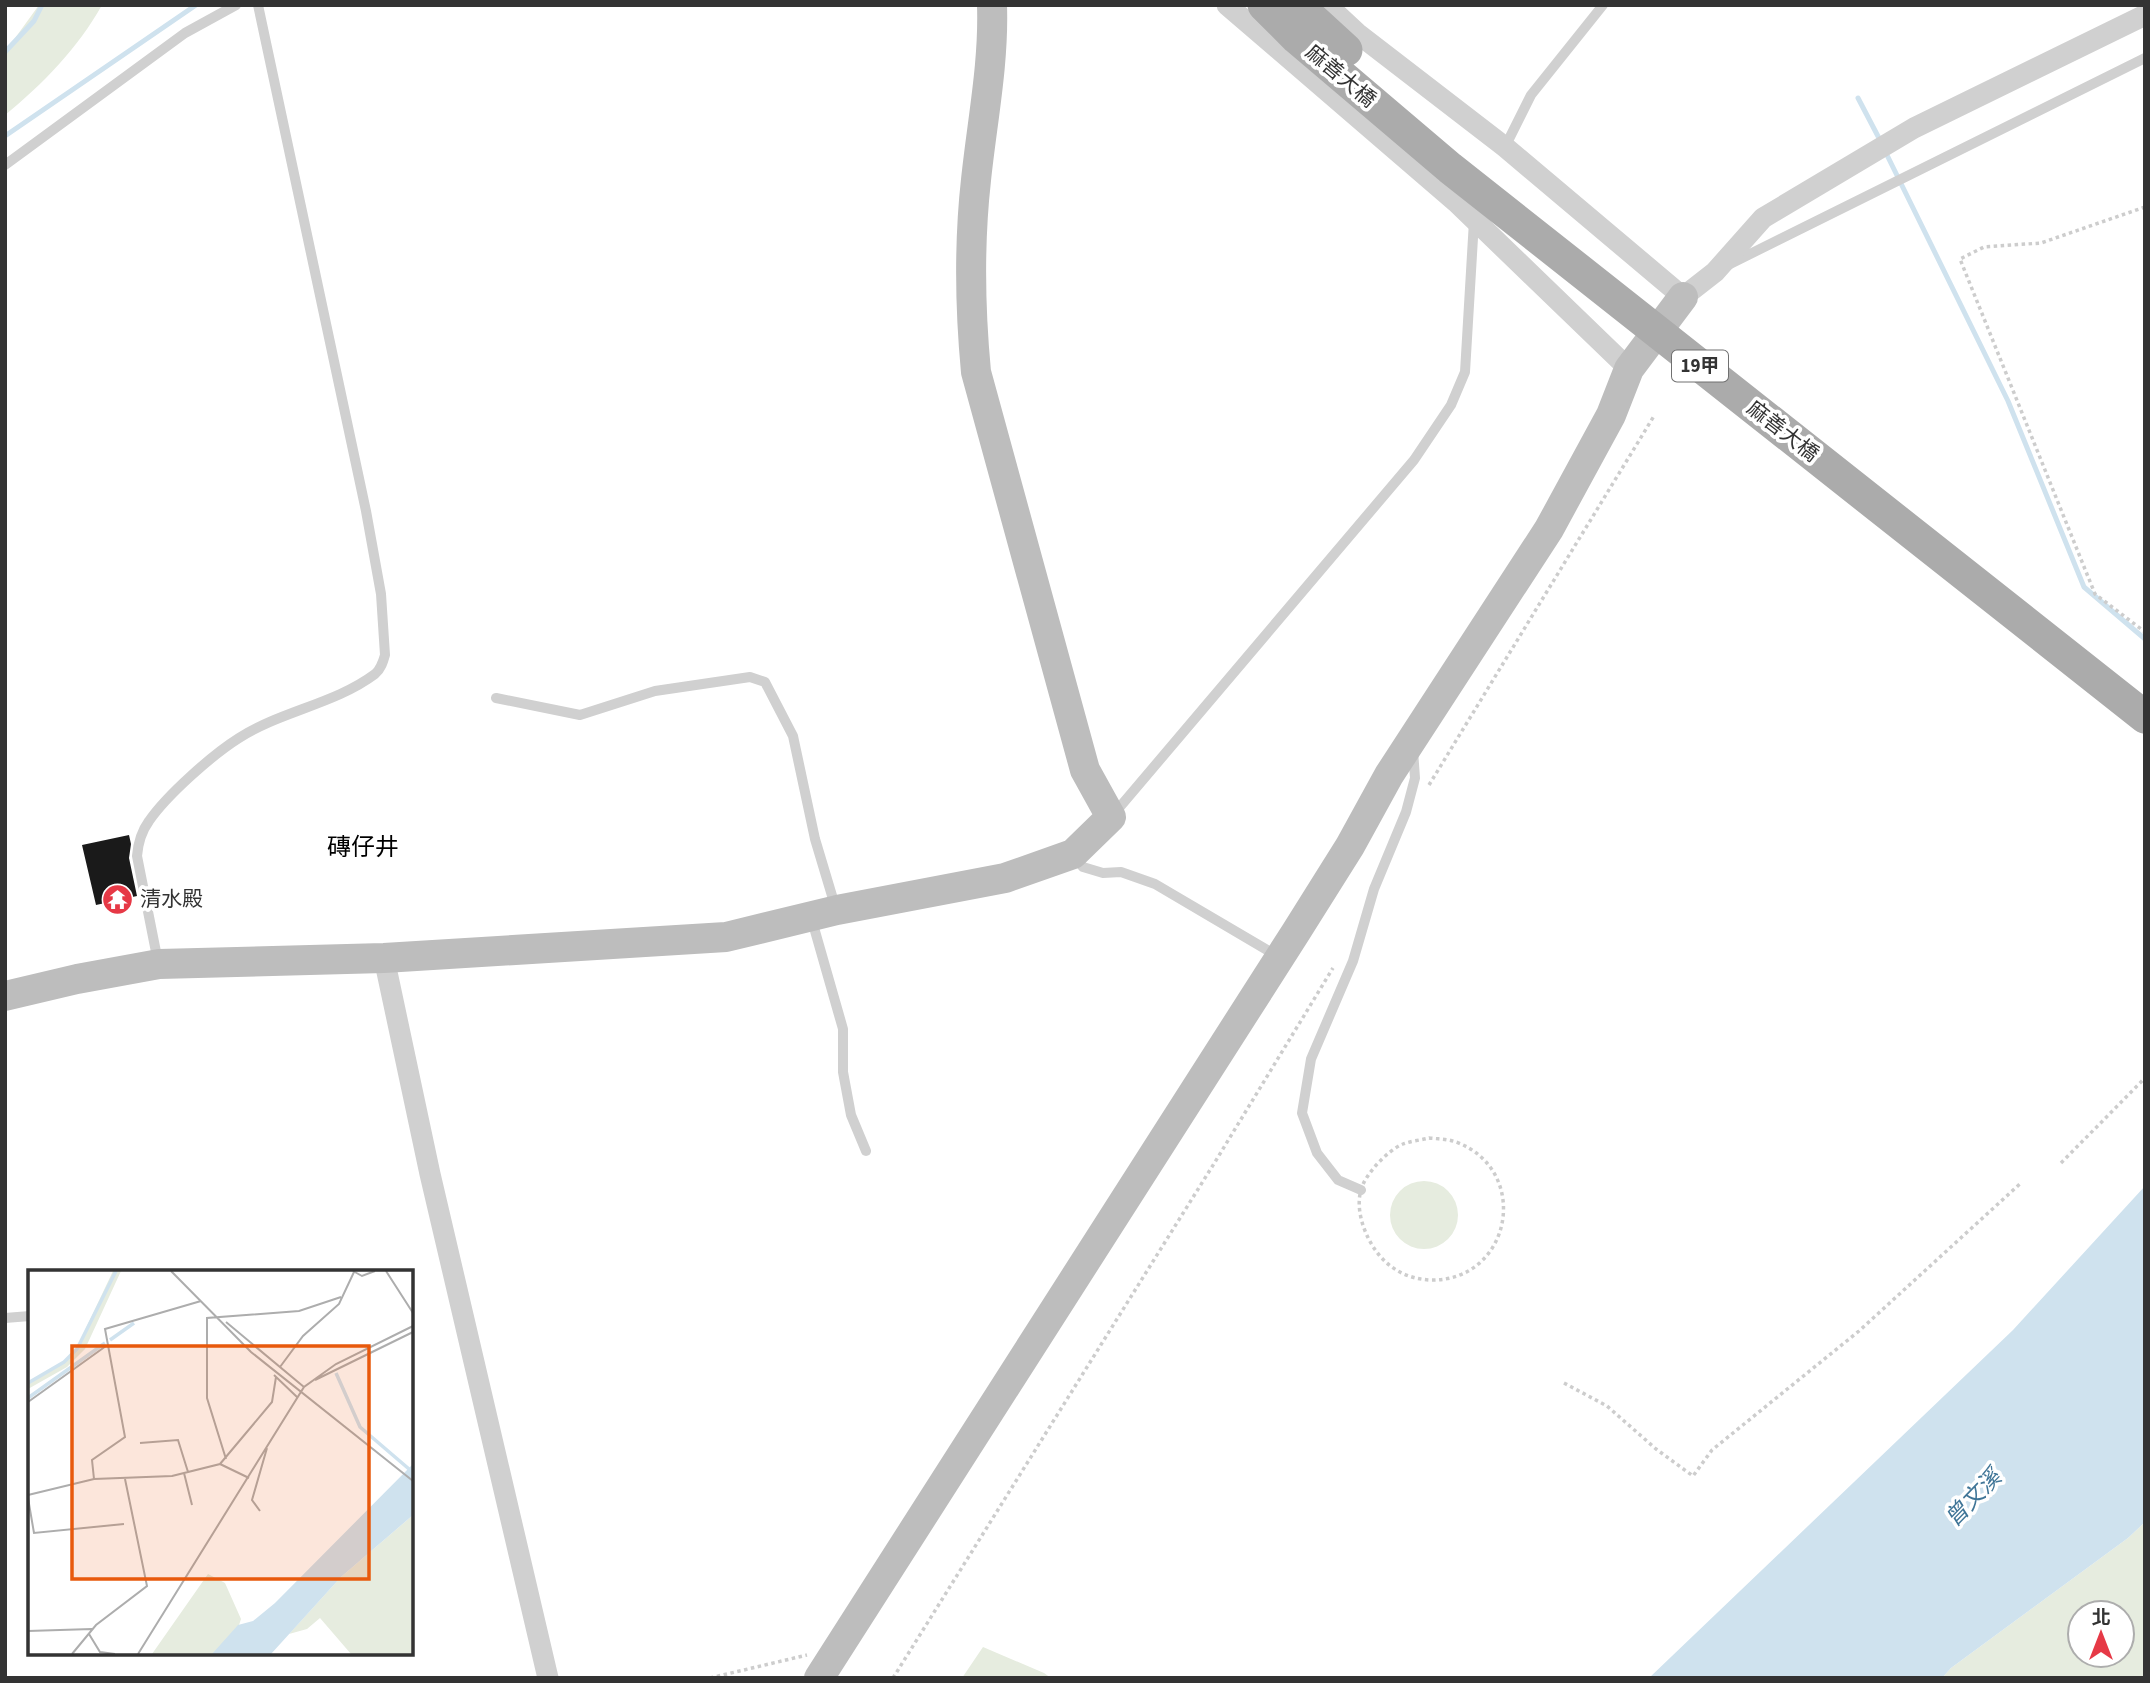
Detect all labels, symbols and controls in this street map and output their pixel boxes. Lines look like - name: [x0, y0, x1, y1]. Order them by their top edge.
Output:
- street label: 麻善大橋: [1299, 38, 1383, 114]
- road number: 19甲: [1672, 350, 1728, 382]
- street label: 麻善大橋: [1741, 393, 1825, 469]
- district label: 磚仔井: [327, 830, 399, 865]
- temple icon: 清水殿: [100, 882, 134, 916]
- place label: 清水殿: [140, 884, 203, 914]
- inset map: [28, 1270, 413, 1655]
- water label: 曾文溪: [1937, 1460, 2011, 1534]
- north arrow: [2066, 1599, 2136, 1669]
- text: 北: [2091, 1605, 2111, 1632]

